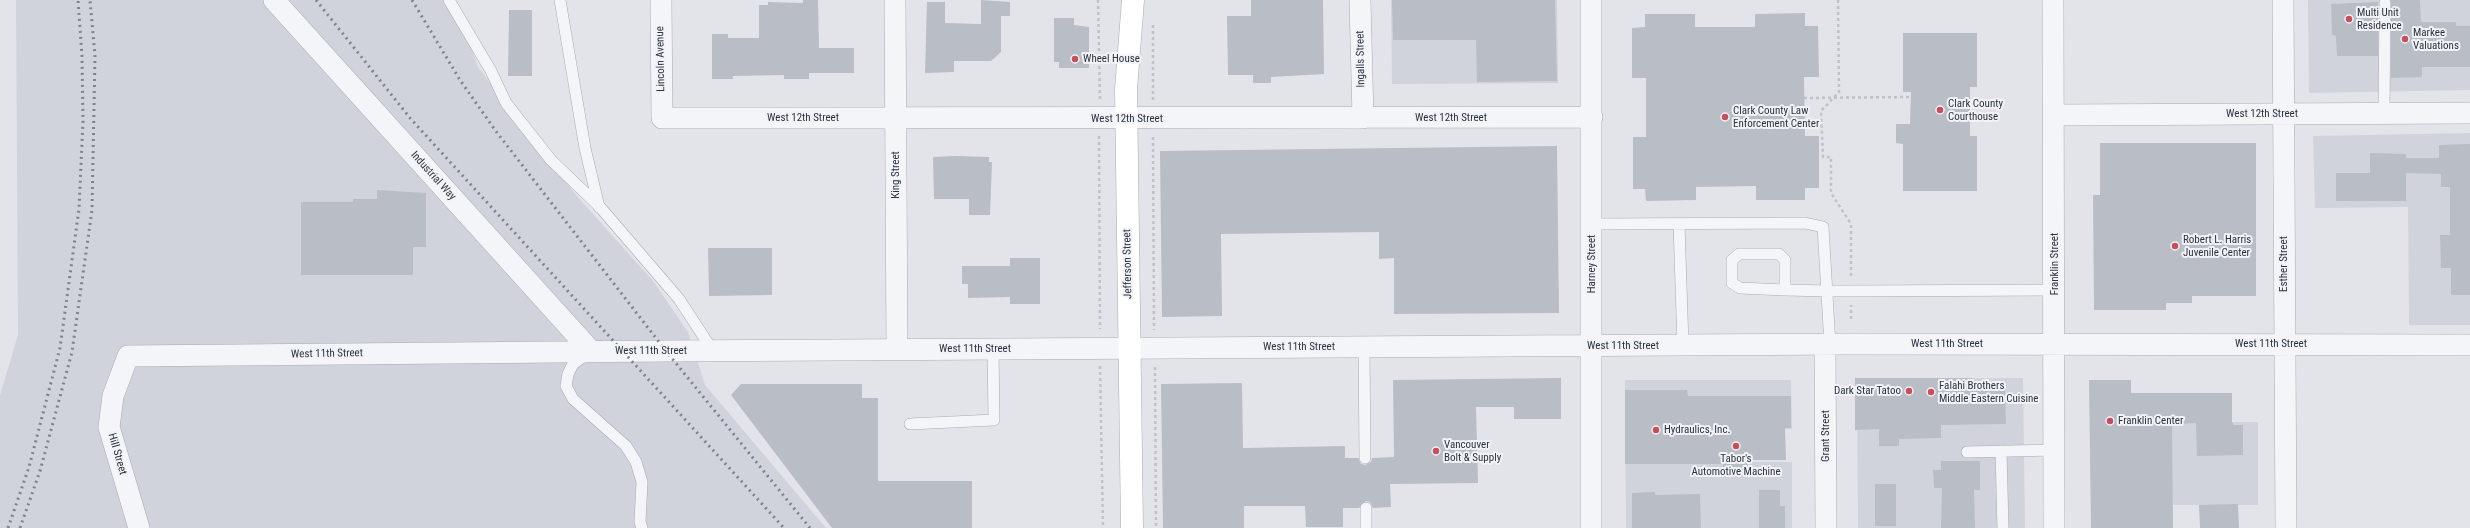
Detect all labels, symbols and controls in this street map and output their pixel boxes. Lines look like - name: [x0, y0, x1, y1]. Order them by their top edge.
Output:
- place label: Multi Unit Residence: [2357, 6, 2402, 32]
- marker: Multi Unit Residence: [2344, 14, 2354, 24]
- street label: Lincoln Avenue: [654, 26, 668, 92]
- place label: Markee Valuations: [2413, 26, 2459, 52]
- street label: Ingalls Street: [1354, 30, 1368, 88]
- marker: Markee Valuations: [2400, 34, 2410, 44]
- place label: Wheel House: [1083, 52, 1140, 66]
- marker: Wheel House: [1070, 54, 1080, 64]
- place label: Clark County Courthouse: [1948, 97, 2003, 123]
- place label: Clark County Law Enforcement Center: [1733, 104, 1819, 130]
- marker: Clark County Courthouse: [1935, 105, 1945, 115]
- street label: West 12th Street: [2226, 107, 2298, 121]
- street label: West 12th Street: [767, 111, 839, 125]
- street label: West 12th Street: [1415, 111, 1487, 125]
- street label: West 12th Street: [1091, 112, 1163, 126]
- marker: Clark County Law Enforcement Center: [1720, 112, 1730, 122]
- street label: Industrial Way: [408, 149, 458, 203]
- street label: King Street: [889, 151, 903, 199]
- street label: Jefferson Street: [1121, 229, 1135, 299]
- street label: Franklin Street: [2048, 233, 2062, 295]
- place label: Robert L. Harris Juvenile Center: [2183, 233, 2251, 259]
- street label: Harney Street: [1585, 235, 1599, 293]
- street label: Esther Street: [2277, 236, 2291, 292]
- marker: Robert L. Harris Juvenile Center: [2170, 241, 2180, 251]
- street label: West 11th Street: [1911, 337, 1983, 351]
- street label: West 11th Street: [2235, 337, 2307, 351]
- street label: West 11th Street: [1587, 339, 1659, 353]
- street label: West 11th Street: [1263, 340, 1335, 354]
- street label: West 11th Street: [939, 342, 1011, 356]
- street label: West 11th Street: [615, 344, 687, 358]
- street label: West 11th Street: [291, 347, 363, 361]
- place label: Falahi Brothers Middle Eastern Cuisine: [1939, 379, 2038, 405]
- place label: Dark Star Tatoo: [1834, 384, 1901, 398]
- marker: Dark Star Tatoo: [1904, 386, 1914, 396]
- marker: Falahi Brothers Middle Eastern Cuisine: [1926, 387, 1936, 397]
- street label: Grant Street: [1819, 410, 1833, 462]
- place label: Franklin Center: [2118, 414, 2183, 428]
- marker: Franklin Center: [2105, 416, 2115, 426]
- place label: Hydraulics, Inc.: [1664, 423, 1730, 437]
- marker: Hydraulics, Inc.: [1651, 425, 1661, 435]
- street label: Hill Street: [105, 432, 129, 476]
- place label: Vancouver Bolt & Supply: [1444, 438, 1501, 464]
- marker: Tabor's Automotive Machine: [1731, 441, 1741, 451]
- marker: Vancouver Bolt & Supply: [1431, 446, 1441, 456]
- place label: Tabor's Automotive Machine: [1691, 452, 1781, 478]

